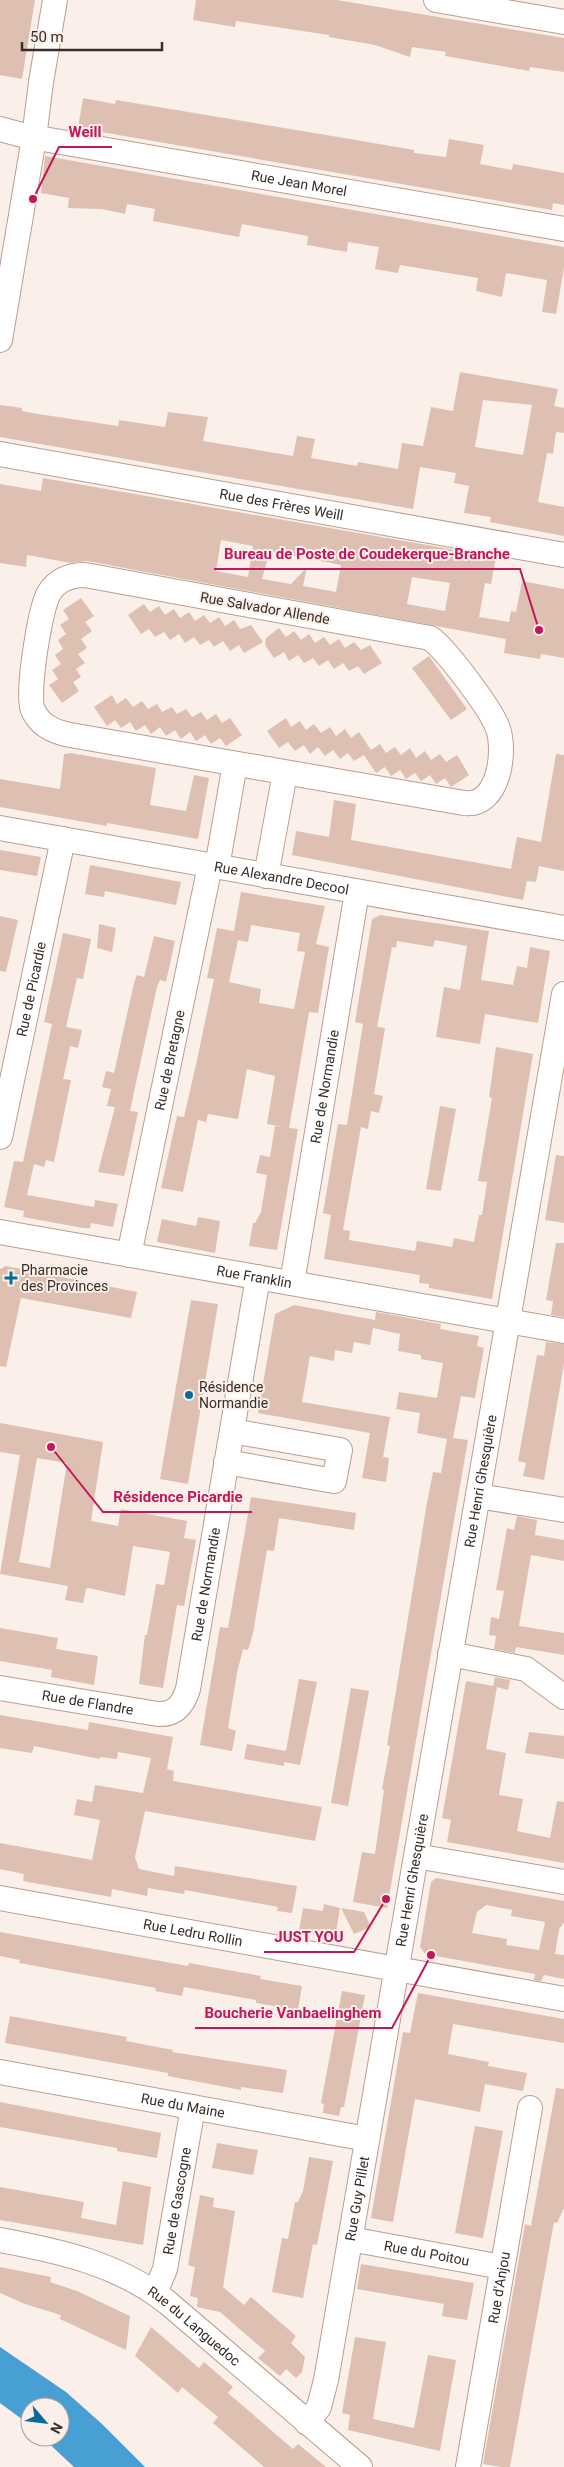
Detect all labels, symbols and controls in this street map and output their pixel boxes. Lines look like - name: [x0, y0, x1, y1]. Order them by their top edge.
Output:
- scale bar: [22, 20, 162, 52]
- text: 50 m: [30, 28, 64, 46]
- callout: Weill: [59, 117, 112, 147]
- text: Weill: [69, 123, 101, 141]
- street label: Rue Jean Morel: [250, 167, 348, 199]
- street label: Rue des Frères Weill: [218, 485, 345, 523]
- callout: Bureau de Poste de Coudekerque-Branche: [214, 539, 520, 569]
- text: Bureau de Poste de Coudekerque-Branche: [224, 545, 510, 563]
- street label: Rue Salvador Allende: [199, 589, 331, 627]
- street label: Rue Alexandre Decool: [213, 858, 350, 898]
- street label: Rue de Picardie: [13, 940, 49, 1038]
- street label: Rue de Bretagne: [151, 1009, 188, 1112]
- street label: Rue de Normandie: [307, 1029, 342, 1145]
- place label: Pharmacie des Provinces: [21, 1262, 108, 1294]
- street label: Rue Franklin: [215, 1262, 293, 1291]
- marker: Pharmacie des Provinces: [5, 1272, 17, 1284]
- place label: Résidence Normandie: [199, 1379, 268, 1411]
- marker: Résidence Normandie: [183, 1389, 195, 1401]
- street label: Rue Henri Ghesquière: [461, 1413, 500, 1549]
- callout: Résidence Picardie: [103, 1482, 252, 1512]
- text: Résidence Picardie: [113, 1488, 243, 1506]
- street label: Rue de Normandie: [188, 1526, 223, 1643]
- street label: Rue de Flandre: [41, 1687, 135, 1718]
- street label: Rue Henri Ghesquière: [393, 1813, 431, 1948]
- street label: Rue Ledru Rollin: [142, 1916, 244, 1949]
- callout: JUST YOU: [264, 1922, 354, 1952]
- text: JUST YOU: [274, 1928, 344, 1946]
- callout: Boucherie Vanbaelinghem: [195, 1998, 392, 2028]
- text: Boucherie Vanbaelinghem: [205, 2004, 381, 2022]
- street label: Rue du Maine: [140, 2090, 226, 2121]
- street label: Rue de Gascogne: [160, 2146, 194, 2256]
- street label: Rue Guy Pillet: [342, 2155, 372, 2242]
- street label: Rue du Poitou: [383, 2237, 471, 2269]
- street label: Rue d'Anjou: [485, 2250, 513, 2325]
- street label: Rue du Languedoc: [145, 2283, 243, 2369]
- north arrow: [20, 2397, 70, 2447]
- text: N: [47, 2420, 66, 2436]

